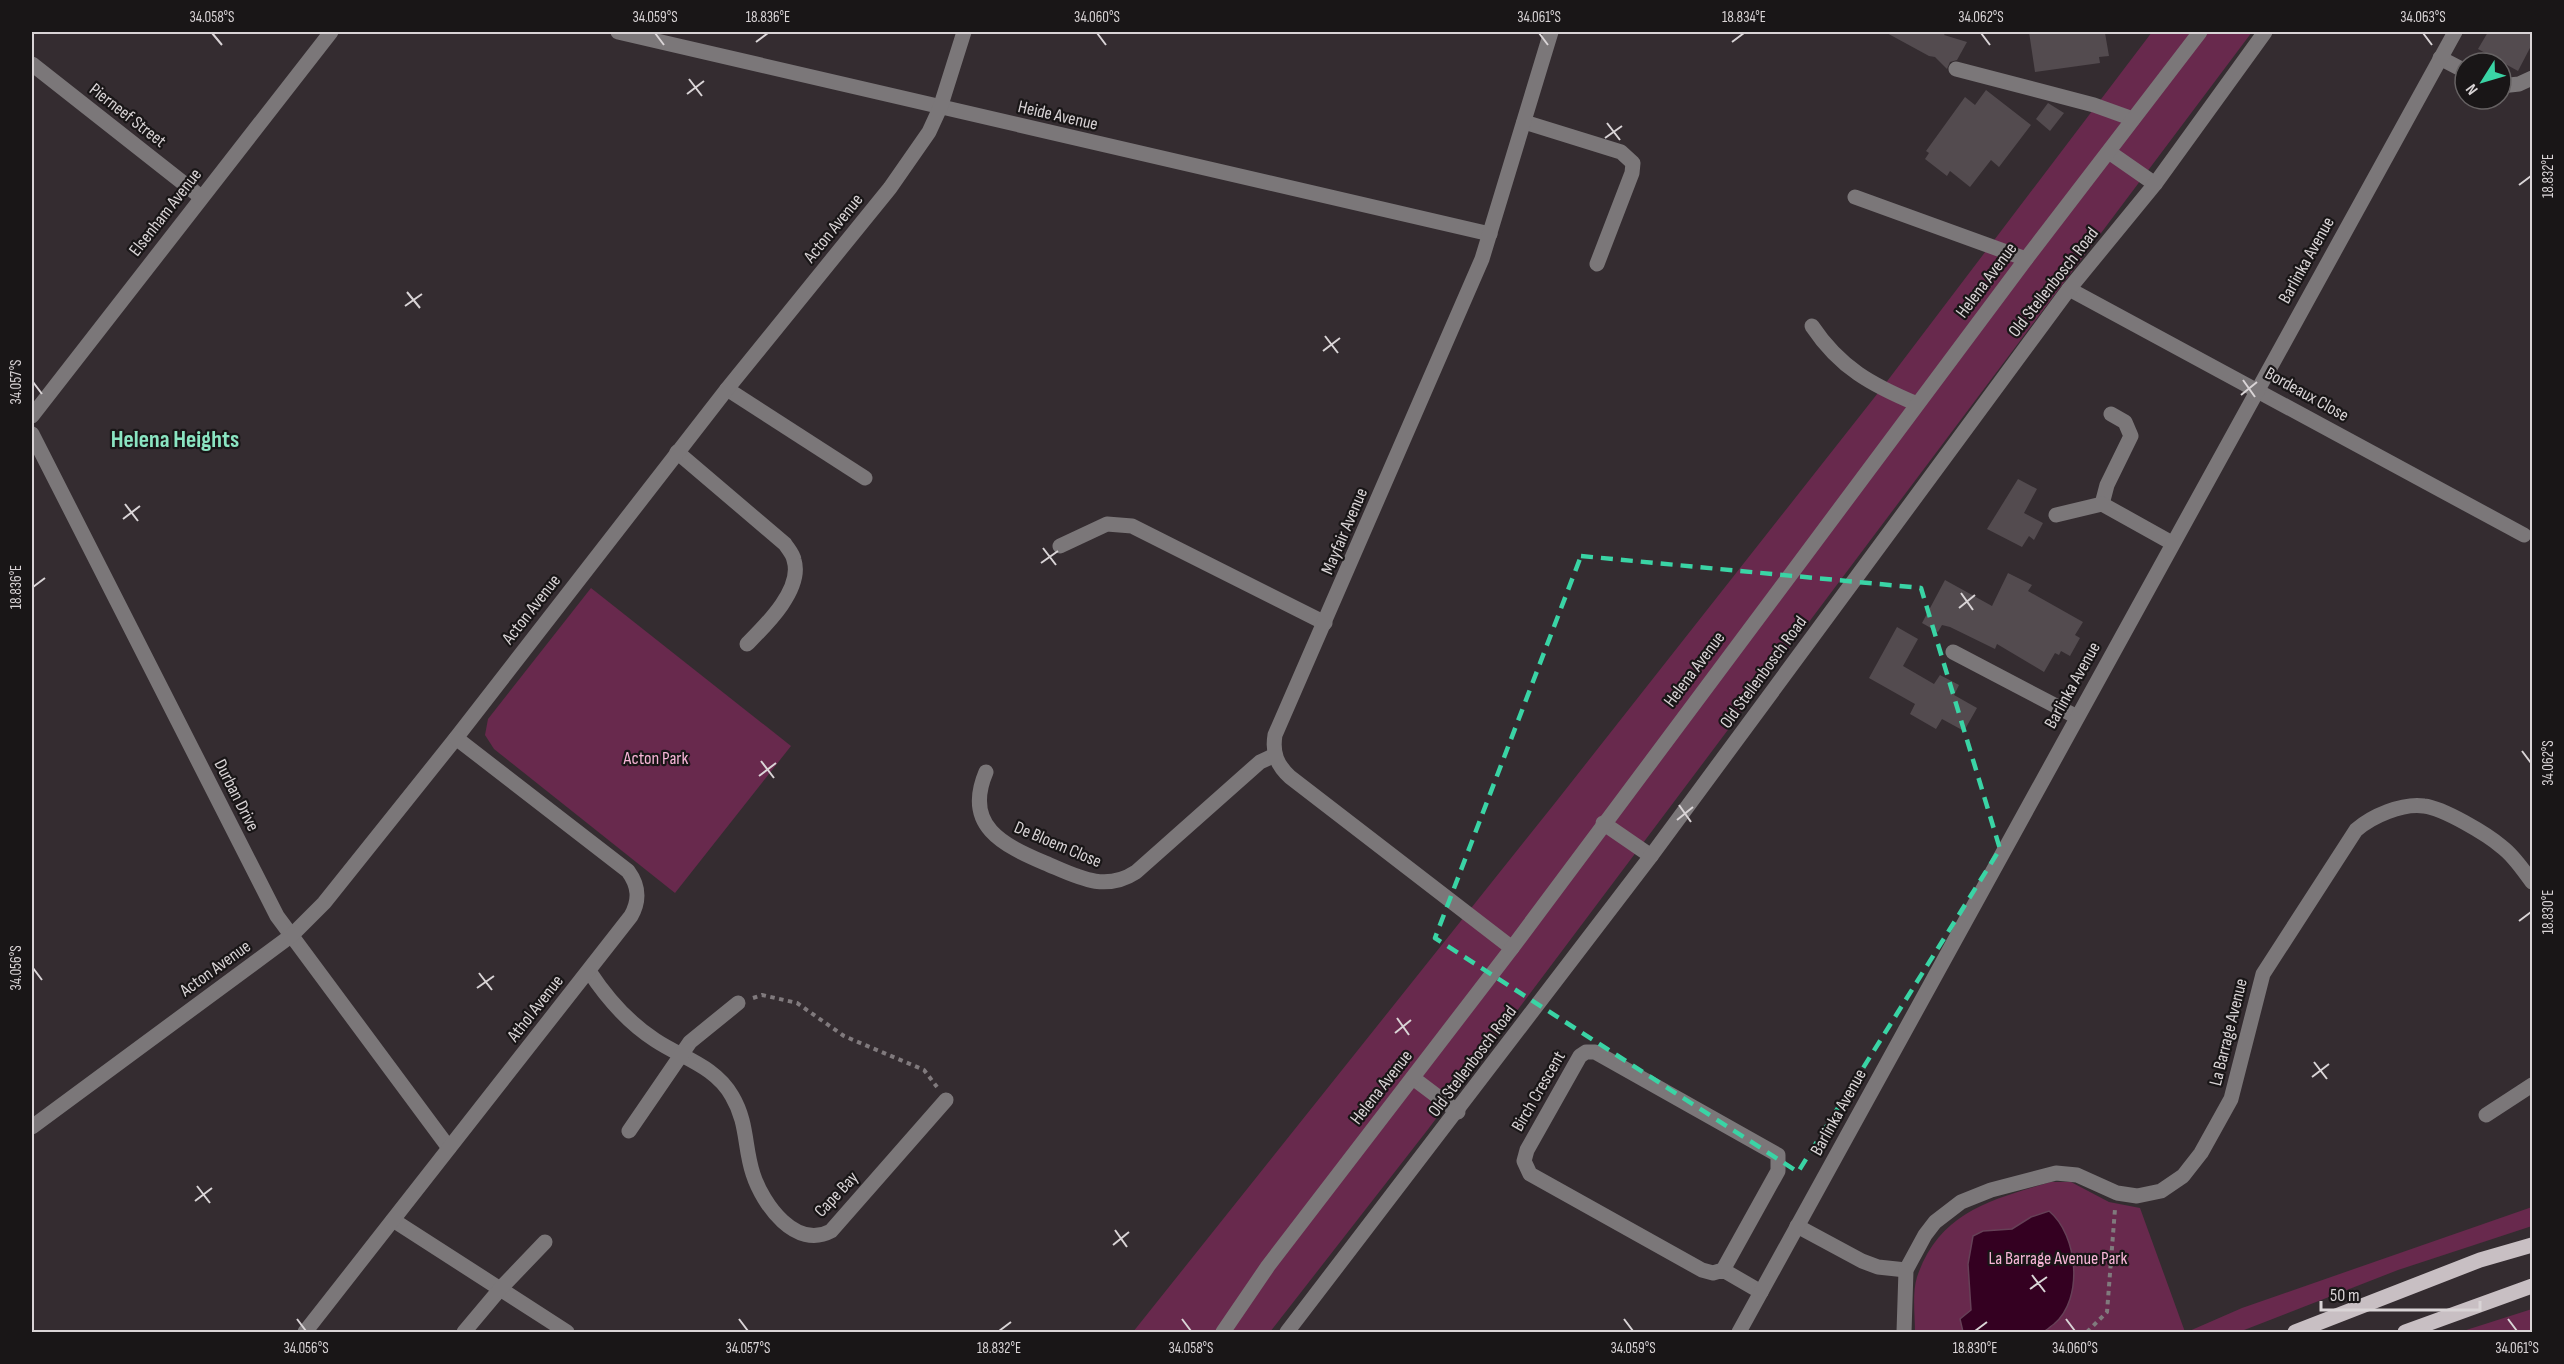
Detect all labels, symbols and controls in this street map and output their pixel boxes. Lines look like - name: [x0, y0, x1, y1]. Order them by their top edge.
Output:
- text: 34.058°S: [190, 8, 234, 27]
- text: 34.059°S: [632, 8, 678, 27]
- text: 18.836°E: [746, 8, 790, 27]
- text: 34.060°S: [1074, 8, 1120, 27]
- text: 34.061°S: [1517, 8, 1561, 27]
- text: 18.834°E: [1722, 8, 1766, 27]
- text: 34.062°S: [1958, 8, 2004, 27]
- text: 34.063°S: [2400, 8, 2446, 27]
- north arrow: [2453, 51, 2513, 111]
- street label: Pierneef Street: [85, 79, 171, 152]
- text: N: [2462, 80, 2482, 98]
- street label: Heide Avenue: [1016, 96, 1100, 135]
- text: 18.832°E: [2539, 154, 2558, 198]
- street label: Elsenham Avenue: [125, 164, 206, 260]
- street label: Acton Avenue: [799, 190, 867, 268]
- street label: Barlinka Avenue: [2274, 213, 2339, 307]
- street label: Old Stellenbosch Road: [2004, 223, 2103, 341]
- street label: Helena Avenue: [1951, 239, 2021, 322]
- text: 34.057°S: [7, 359, 26, 405]
- street label: Bordeaux Close: [2261, 363, 2352, 426]
- district label: Helena Heights: [111, 425, 239, 454]
- street label: Mayfair Avenue: [1317, 485, 1372, 578]
- text: 18.836°E: [7, 565, 26, 609]
- street label: Acton Avenue: [497, 570, 565, 649]
- street label: Old Stellenbosch Road: [1716, 612, 1811, 733]
- street label: Helena Avenue: [1659, 628, 1729, 711]
- street label: Barlinka Avenue: [2040, 638, 2105, 732]
- text: 34.062°S: [2539, 740, 2558, 786]
- park label: Acton Park: [623, 748, 689, 769]
- street label: Durban Drive: [210, 756, 264, 835]
- street label: De Bloem Close: [1011, 817, 1105, 872]
- text: 18.830°E: [2539, 890, 2558, 934]
- street label: Acton Avenue: [175, 936, 255, 1002]
- text: 34.056°S: [7, 945, 26, 991]
- street label: Athol Avenue: [502, 971, 568, 1047]
- street label: La Barrage Avenue: [2205, 976, 2252, 1088]
- street label: Old Stellenbosch Road: [1424, 1002, 1521, 1121]
- street label: Helena Avenue: [1346, 1046, 1417, 1129]
- street label: Birch Crescent: [1507, 1047, 1570, 1135]
- street label: Barlinka Avenue: [1806, 1065, 1871, 1159]
- street label: Cape Bay: [810, 1167, 863, 1222]
- park label: La Barrage Avenue Park: [1989, 1248, 2128, 1269]
- scale bar: [2321, 1274, 2480, 1312]
- text: 50 m: [2330, 1285, 2360, 1306]
- text: 34.056°S: [283, 1339, 329, 1358]
- text: 34.057°S: [725, 1339, 771, 1358]
- text: 18.832°E: [977, 1339, 1021, 1358]
- text: 34.058°S: [1169, 1339, 1213, 1358]
- text: 34.059°S: [1610, 1339, 1656, 1358]
- text: 18.830°E: [1953, 1339, 1997, 1358]
- text: 34.060°S: [2052, 1339, 2098, 1358]
- text: 34.061°S: [2495, 1339, 2539, 1358]

